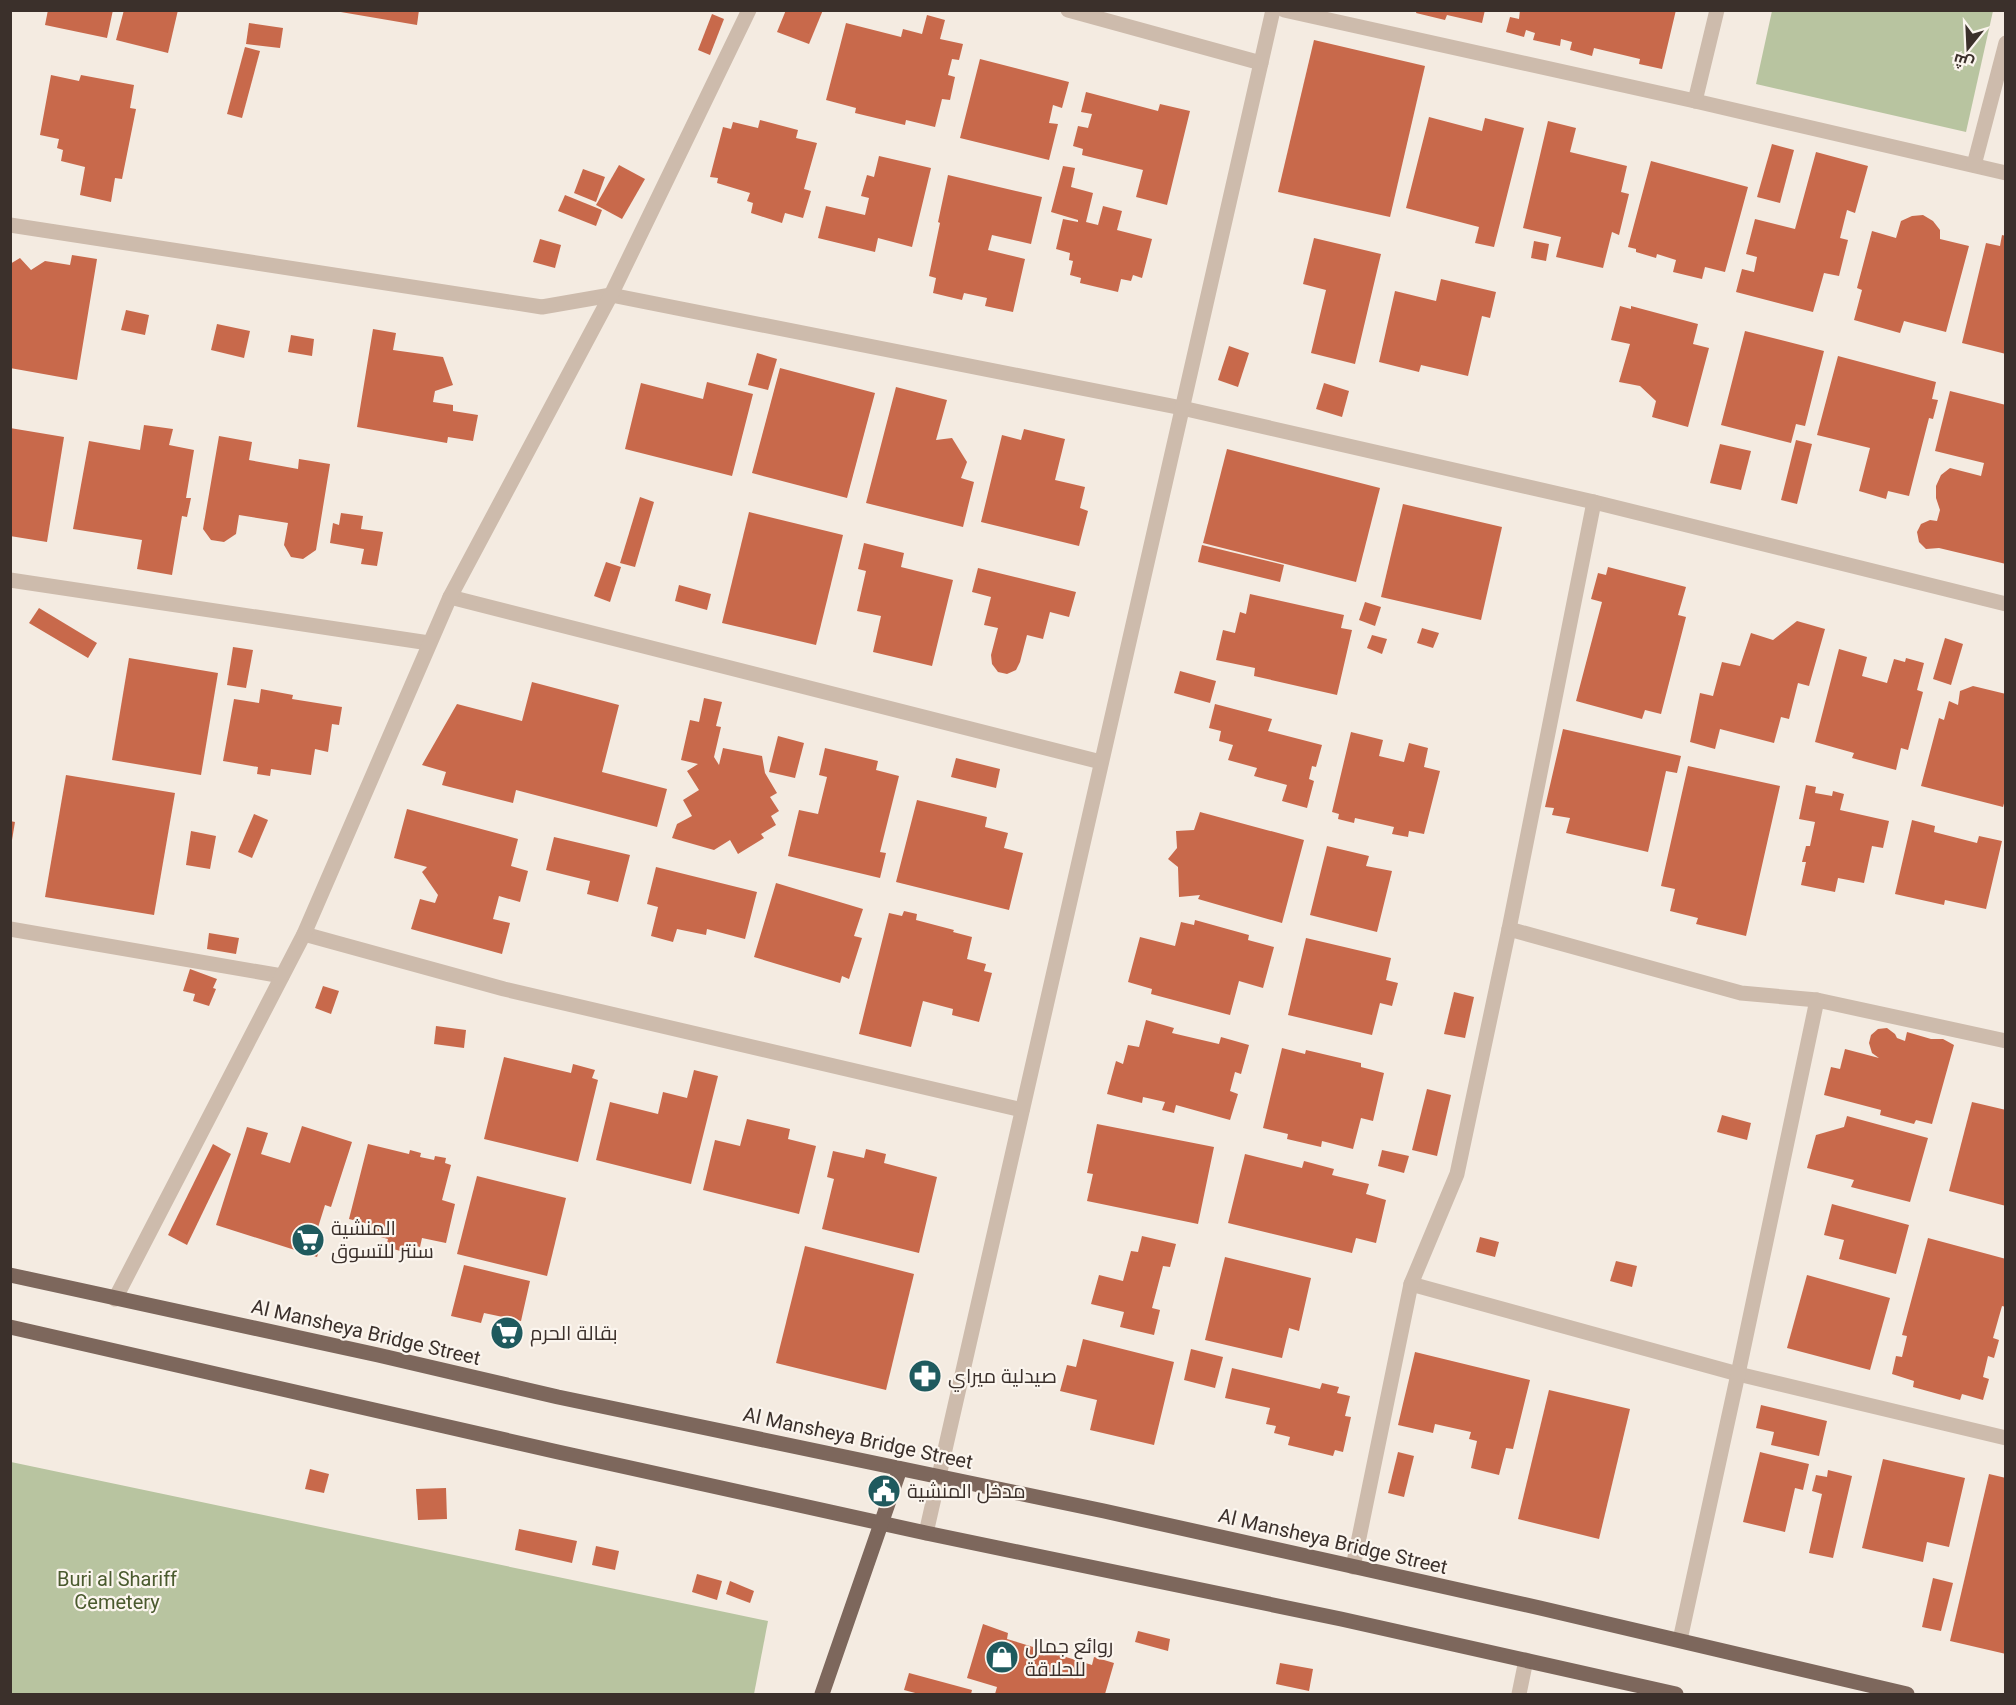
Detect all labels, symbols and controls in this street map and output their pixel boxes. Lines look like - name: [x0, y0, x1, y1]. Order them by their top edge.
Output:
- north arrow: [1938, 18, 1998, 78]
- text: ش: [1951, 50, 1976, 74]
- place label: المنشية سنتر للتسوق: [331, 1216, 434, 1264]
- supermarket icon: المنشية سنتر للتسوق: [290, 1222, 326, 1258]
- street label: Al Mansheya Bridge Street: [249, 1294, 483, 1370]
- supermarket icon: بقالة الحرم: [489, 1315, 525, 1351]
- place label: بقالة الحرم: [530, 1321, 618, 1347]
- pharmacy icon: صيدلية ميراي: [907, 1358, 943, 1394]
- place label: صيدلية ميراي: [948, 1364, 1057, 1392]
- street label: Al Mansheya Bridge Street: [741, 1402, 975, 1474]
- public building icon: مدخل المنشية: [866, 1473, 902, 1509]
- place label: مدخل المنشية: [907, 1479, 1025, 1504]
- street label: Al Mansheya Bridge Street: [1216, 1503, 1450, 1579]
- park label: Buri al Shariff Cemetery: [57, 1567, 177, 1614]
- place label: روائع جمال للحلاقة: [1025, 1634, 1113, 1681]
- shop icon: روائع جمال للحلاقة: [984, 1639, 1020, 1675]

